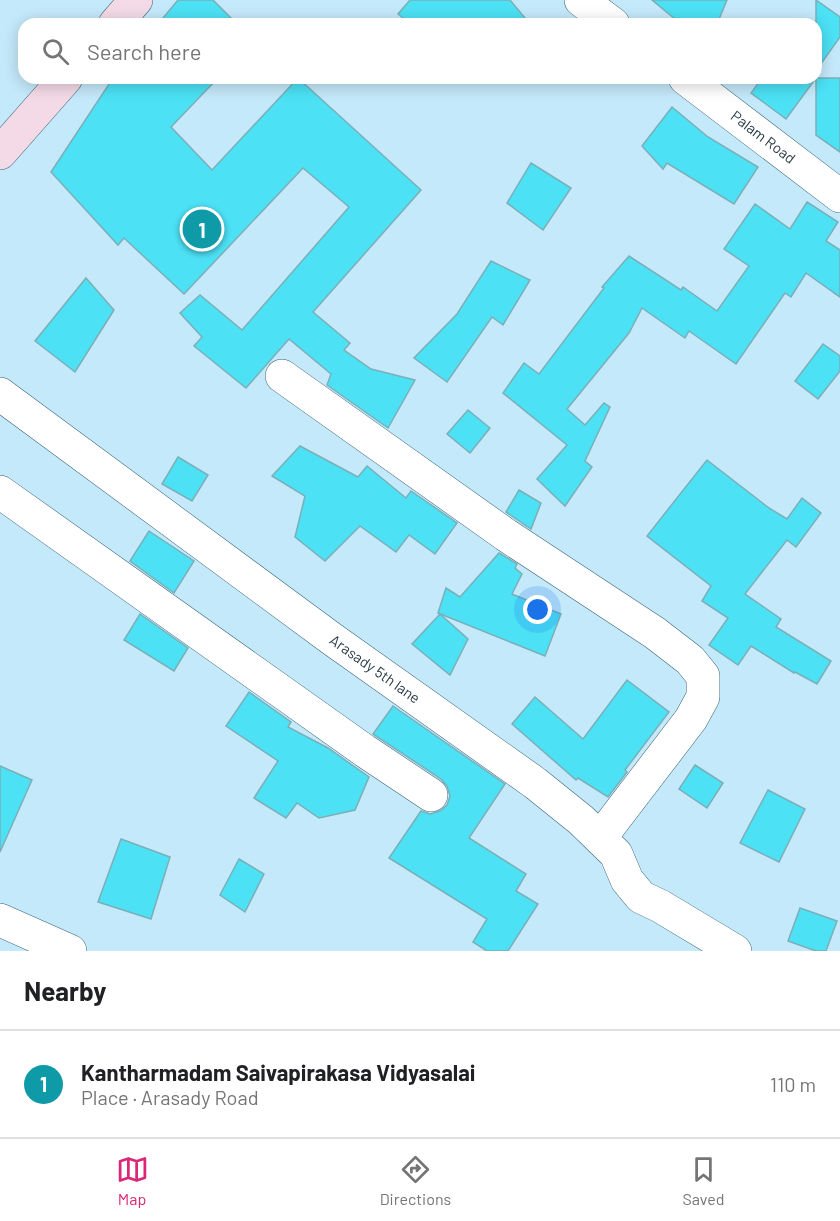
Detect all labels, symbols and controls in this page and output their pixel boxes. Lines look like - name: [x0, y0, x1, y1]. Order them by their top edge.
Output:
- search box: [18, 18, 822, 84]
- icon: search: [39, 35, 72, 68]
- text: Search here: [87, 38, 201, 64]
- street label: Palam Road: [728, 106, 799, 167]
- pin: 1: [182, 206, 222, 252]
- your location: [523, 595, 552, 624]
- street label: Arasady 5th lane: [327, 630, 424, 707]
- text: Nearby: [24, 975, 106, 1006]
- text: Kantharmadam Saivapirakasa Vidyasalai: [81, 1059, 475, 1085]
- text: 1: [40, 1072, 47, 1096]
- text: 110 m: [770, 1072, 816, 1096]
- text: Place · Arasady Road: [81, 1085, 259, 1109]
- tab: Map: [116, 1153, 149, 1208]
- tab: Directions: [380, 1153, 451, 1208]
- tab: Saved: [682, 1153, 724, 1208]

